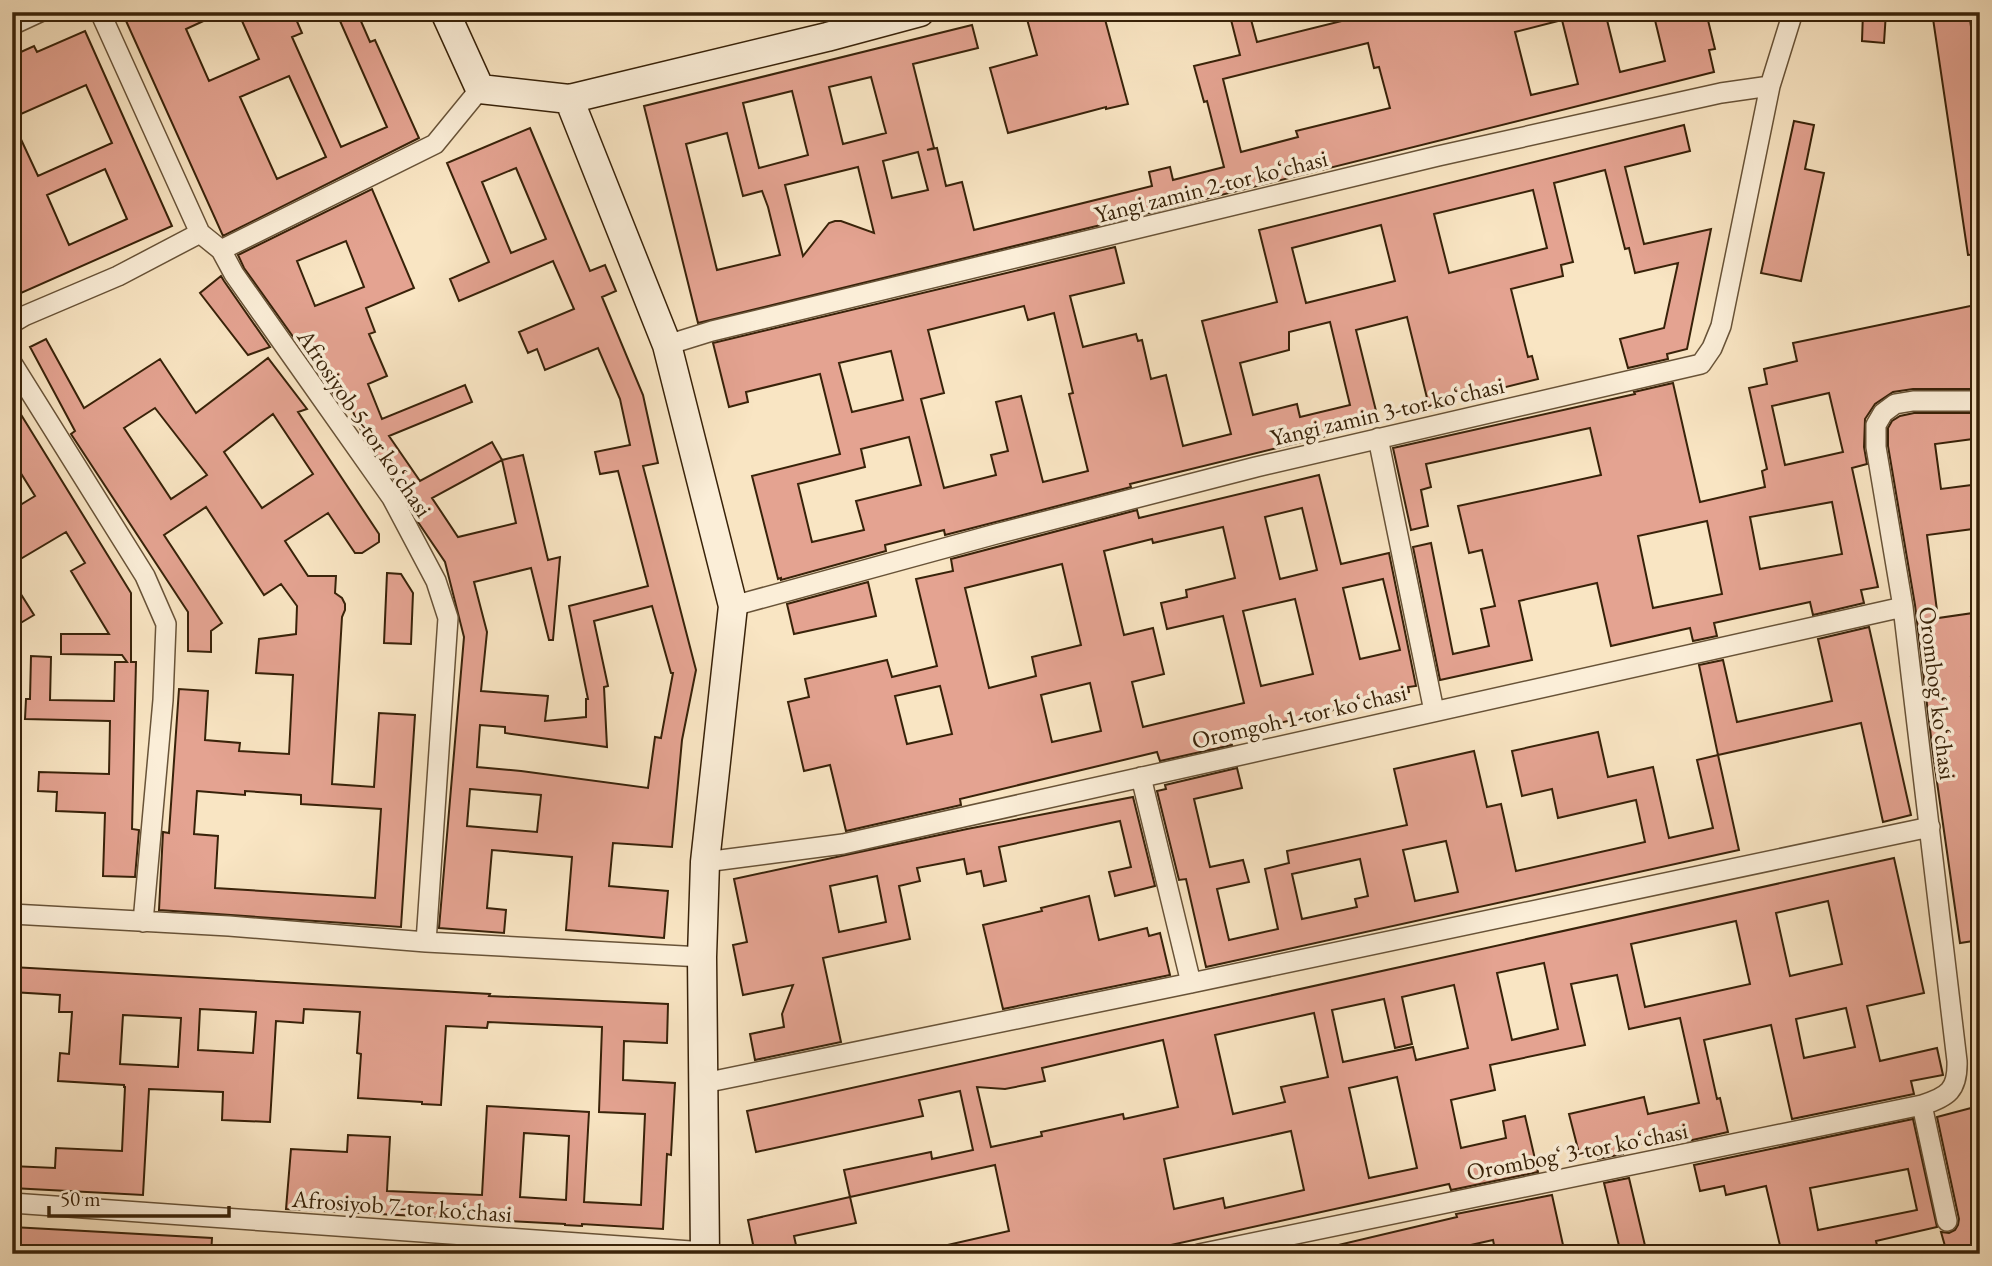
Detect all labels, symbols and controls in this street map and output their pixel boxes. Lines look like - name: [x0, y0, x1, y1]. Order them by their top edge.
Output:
- street label: Yangi zamin 2-tor koʻchasi: [1091, 142, 1331, 230]
- street label: Afrosiyob 5-tor koʻchasi: [290, 322, 440, 523]
- street label: Yangi zamin 3-tor koʻchasi: [1267, 369, 1507, 453]
- street label: Orombogʻ koʻchasi: [1912, 605, 1964, 782]
- street label: Oromgoh 1-tor koʻchasi: [1189, 676, 1410, 756]
- street label: Orombogʻ 3-tor koʻchasi: [1464, 1114, 1690, 1188]
- scale bar: [49, 1175, 229, 1219]
- street label: Afrosiyob 7-tor koʻchasi: [290, 1183, 513, 1229]
- text: 50 m: [60, 1185, 101, 1212]

